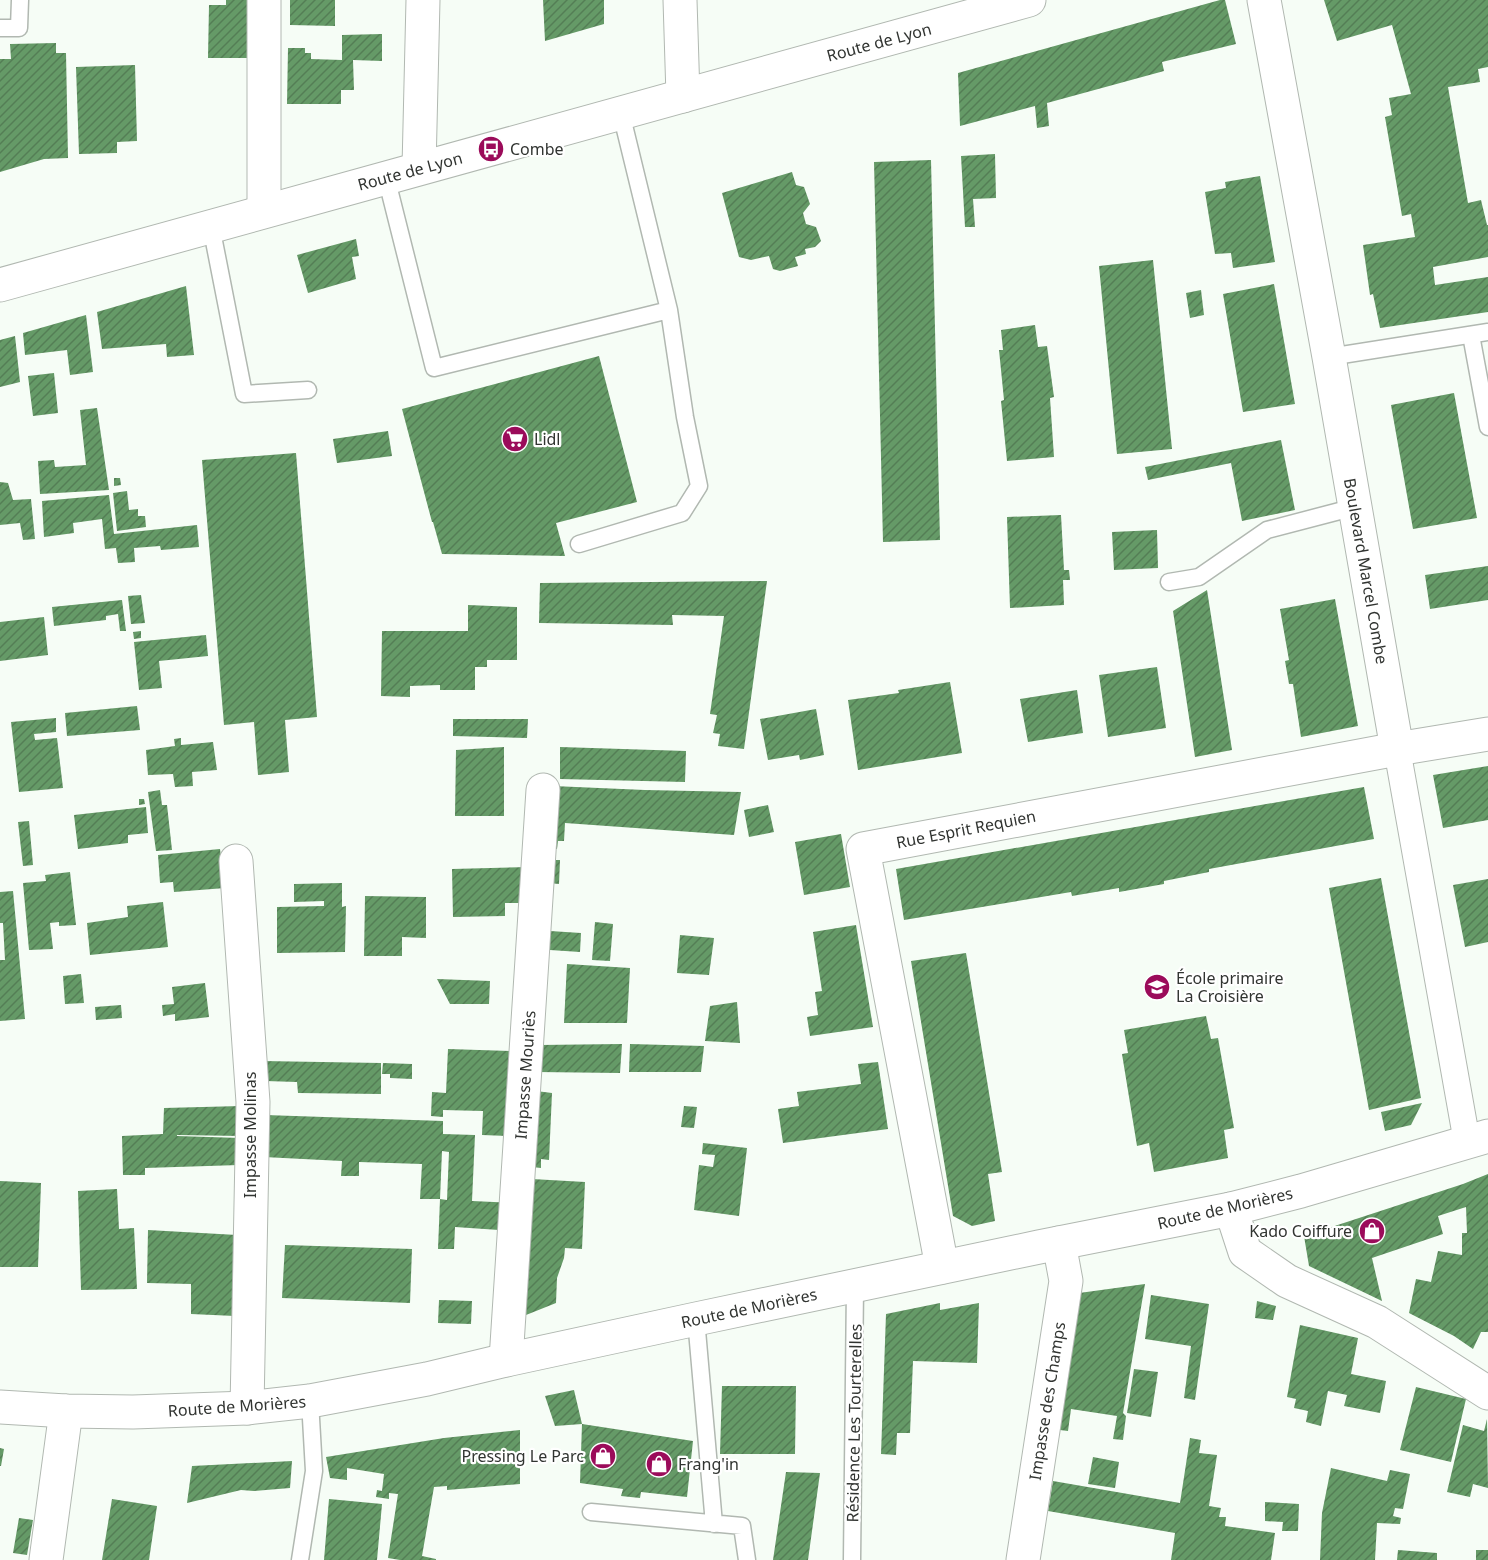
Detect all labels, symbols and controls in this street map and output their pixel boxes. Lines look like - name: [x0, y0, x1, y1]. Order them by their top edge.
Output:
- street label: Route de Lyon: [824, 17, 934, 67]
- bus stop icon: Combe: [476, 134, 506, 164]
- place label: Combe: [510, 138, 564, 160]
- street label: Route de Lyon: [355, 146, 465, 196]
- supermarket icon: Lidl: [500, 424, 530, 454]
- place label: Lidl: [534, 428, 560, 450]
- street label: Boulevard Marcel Combe: [1339, 476, 1393, 666]
- street label: Rue Esprit Requien: [894, 805, 1038, 853]
- place label: École primaire La Croisière: [1176, 967, 1284, 1007]
- school or university icon: École primaire La Croisière: [1142, 972, 1172, 1002]
- street label: Impasse Mouriès: [510, 1010, 540, 1140]
- street label: Impasse Molinas: [239, 1072, 261, 1198]
- street label: Route de Morières: [1155, 1182, 1295, 1234]
- shop icon: Kado Coiffure: [1357, 1216, 1387, 1246]
- place label: Kado Coiffure: [1249, 1220, 1352, 1242]
- street label: Route de Morières: [679, 1283, 819, 1333]
- street label: Impasse des Champs: [1024, 1320, 1070, 1482]
- street label: Résidence Les Tourterelles: [841, 1324, 867, 1522]
- street label: Route de Morières: [167, 1390, 307, 1422]
- shop icon: Pressing Le Parc: [588, 1441, 618, 1471]
- place label: Pressing Le Parc: [461, 1445, 584, 1467]
- shop icon: Frang'in: [644, 1449, 674, 1479]
- place label: Frang'in: [678, 1453, 739, 1475]

